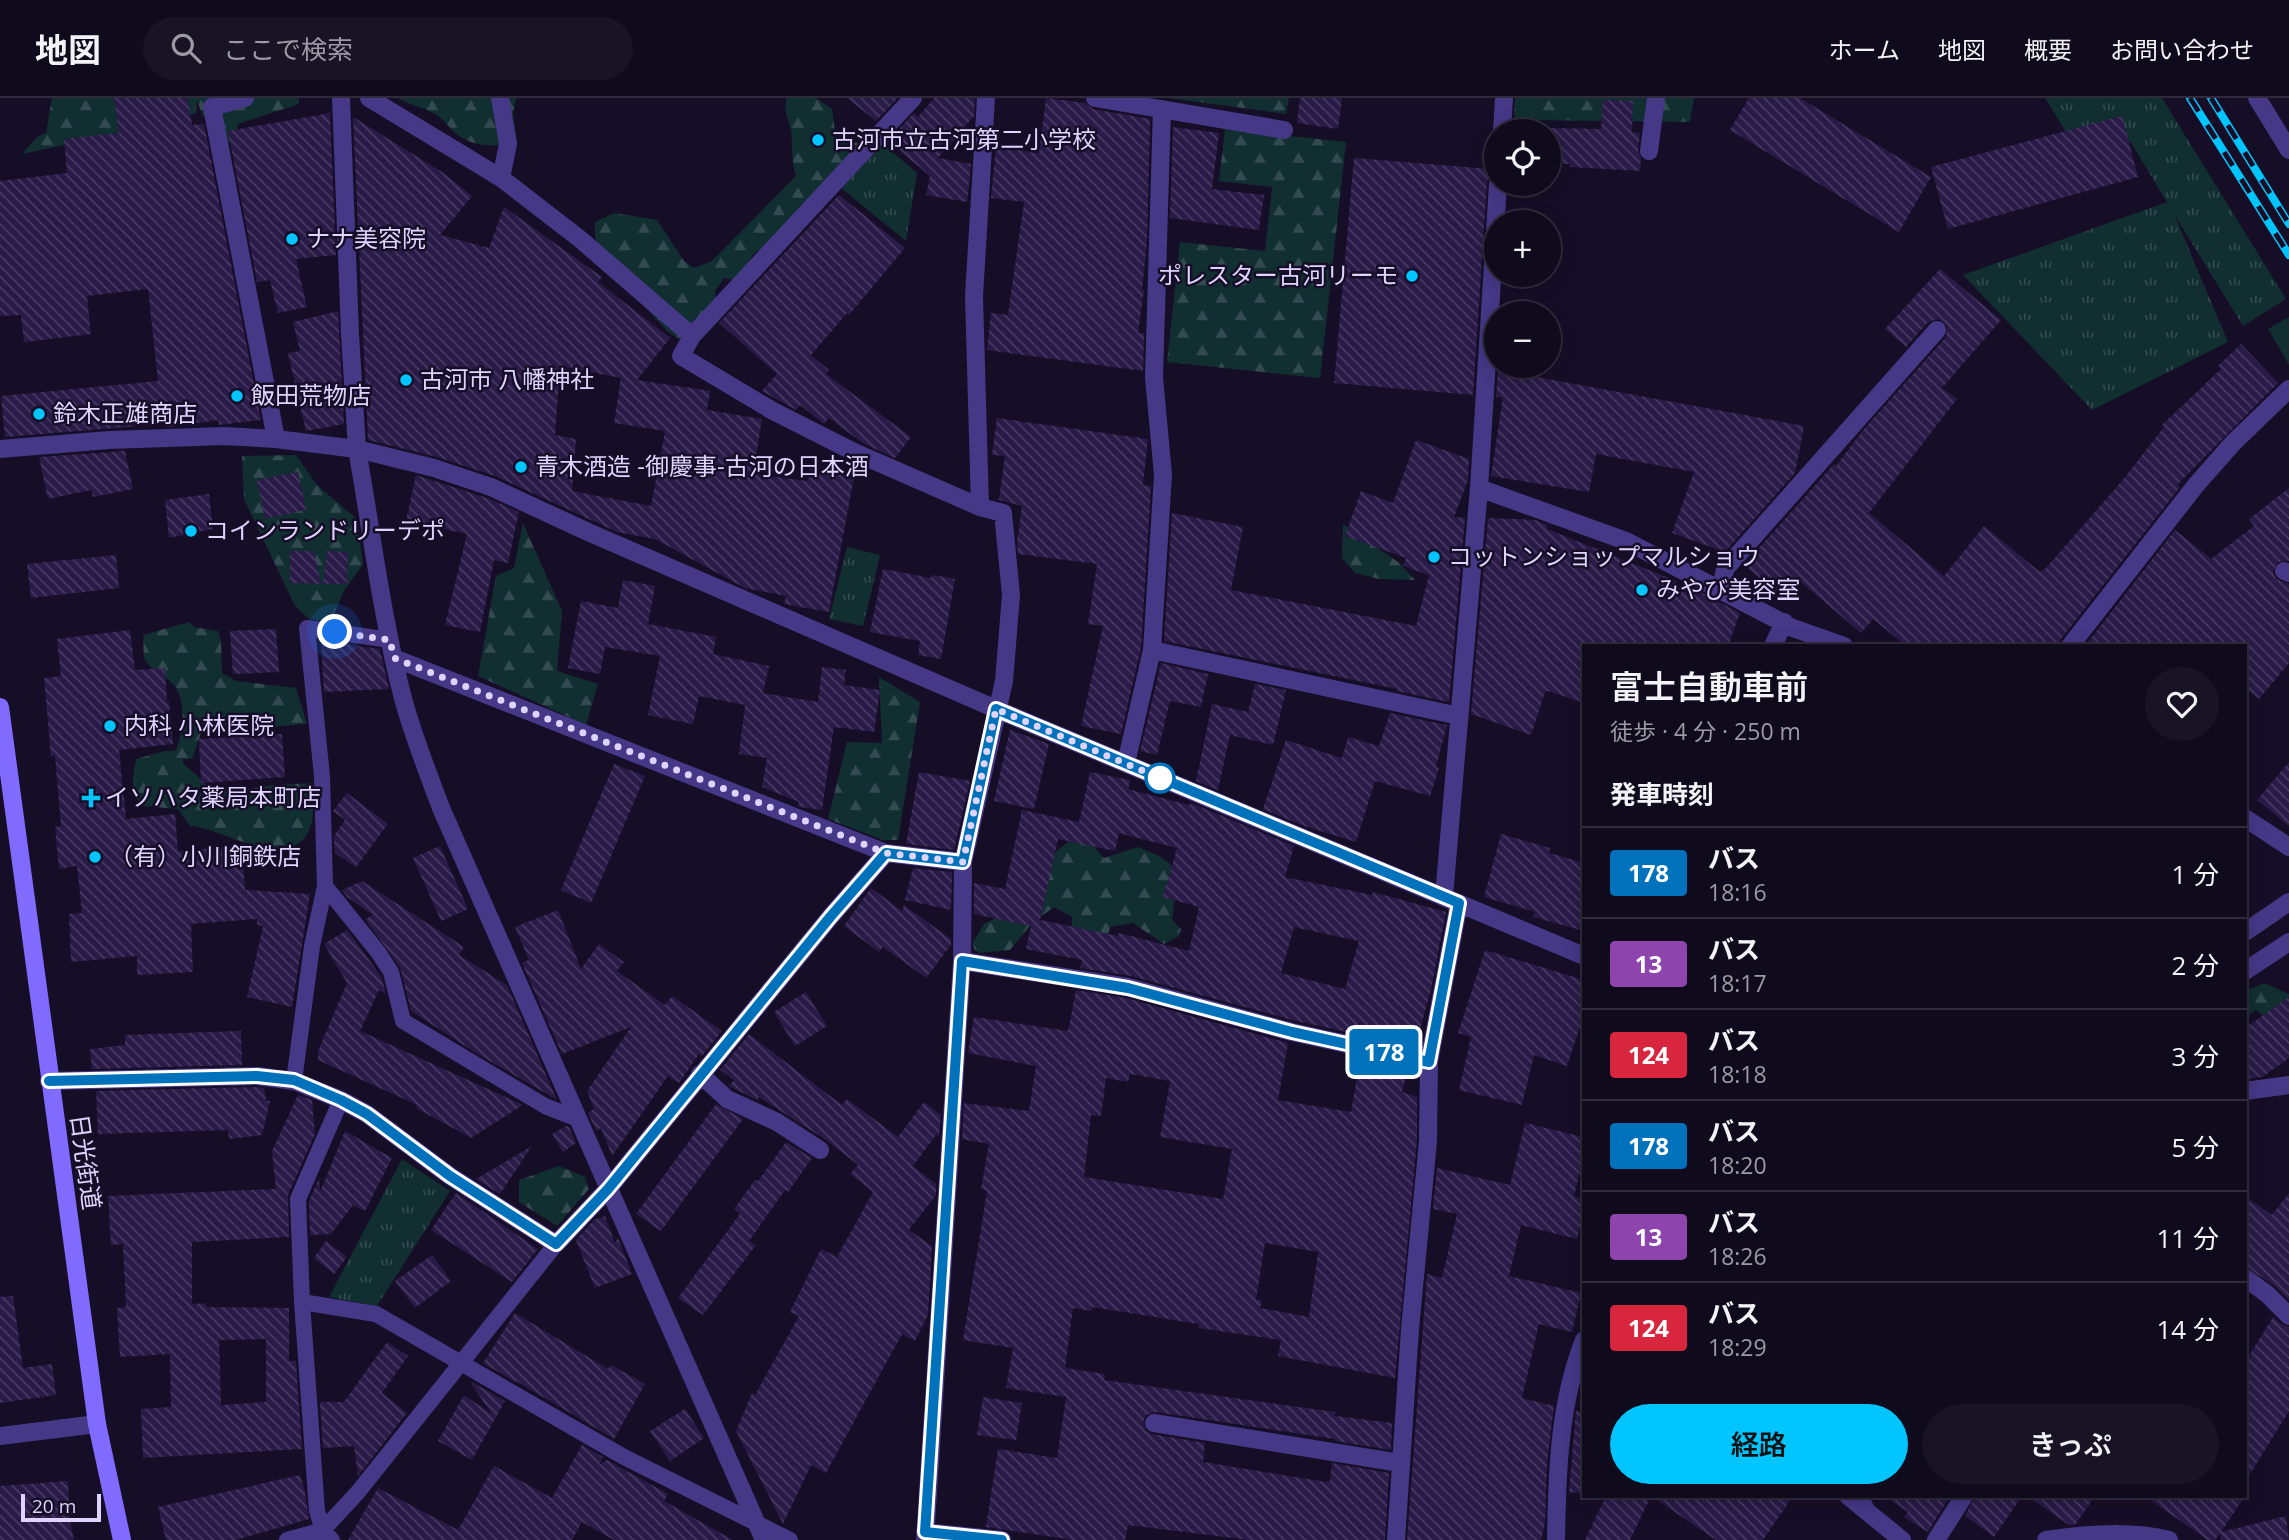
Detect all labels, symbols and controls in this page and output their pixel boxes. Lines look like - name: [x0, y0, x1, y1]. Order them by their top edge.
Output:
- search box: [143, 17, 633, 80]
- text: 地図: [35, 27, 101, 72]
- icon: search: [167, 29, 205, 67]
- text: ここで検索: [223, 31, 353, 67]
- text: ホーム: [1829, 33, 1900, 66]
- text: 地図: [1938, 33, 1986, 66]
- text: 概要: [2024, 33, 2072, 66]
- text: お問い合わせ: [2110, 33, 2254, 66]
- map controls: [1484, 119, 1561, 378]
- button: locate: [1484, 119, 1561, 196]
- place label: 古河市立古河第二小学校: [832, 122, 1096, 155]
- marker: 古河市立古河第二小学校: [810, 132, 826, 148]
- button: +: [1484, 210, 1561, 287]
- place label: ナナ美容院: [306, 221, 426, 254]
- marker: ナナ美容院: [284, 231, 300, 247]
- place label: ポレスター古河リーモ: [1158, 258, 1398, 291]
- marker: ポレスター古河リーモ: [1404, 268, 1420, 284]
- button: −: [1484, 301, 1561, 378]
- place label: 古河市 八幡神社: [420, 362, 594, 395]
- marker: 古河市 八幡神社: [398, 372, 414, 388]
- place label: 飯田荒物店: [251, 378, 371, 411]
- marker: 飯田荒物店: [229, 388, 245, 404]
- place label: 鈴木正雄商店: [53, 396, 197, 429]
- marker: 鈴木正雄商店: [31, 406, 47, 422]
- place label: 青木酒造 -御慶事-古河の日本酒: [535, 449, 869, 482]
- marker: 青木酒造 -御慶事-古河の日本酒: [513, 459, 529, 475]
- place label: コインランドリーデポ: [205, 513, 445, 546]
- marker: コインランドリーデポ: [183, 523, 199, 539]
- place label: コットンショップマルショウ: [1448, 539, 1760, 572]
- marker: コットンショップマルショウ: [1426, 549, 1442, 565]
- place label: みやび美容室: [1656, 572, 1800, 605]
- marker: みやび美容室: [1634, 582, 1650, 598]
- your location: [317, 614, 352, 649]
- text: 富士自動車前: [1610, 664, 1808, 709]
- button: heart: [2145, 667, 2219, 741]
- place label: 内科 小林医院: [124, 708, 274, 741]
- text: 徒歩 · 4 分 · 250 m: [1610, 715, 1801, 747]
- marker: 内科 小林医院: [102, 718, 118, 734]
- unlabelled marker: [1145, 763, 1175, 793]
- text: 発車時刻: [1610, 776, 1714, 812]
- place label: イソハタ薬局本町店: [105, 780, 321, 813]
- marker: イソハタ薬局本町店: [83, 790, 99, 806]
- place label: （有）小川銅鉄店: [109, 839, 301, 872]
- text: バス: [1708, 840, 1760, 876]
- marker: （有）小川銅鉄店: [87, 849, 103, 865]
- text: 178: [1628, 856, 1669, 889]
- text: 1 分: [2171, 856, 2219, 892]
- text: 18:16: [1708, 876, 1767, 908]
- text: バス: [1708, 931, 1760, 967]
- text: 13: [1635, 947, 1662, 980]
- text: 2 分: [2171, 947, 2219, 983]
- text: 18:17: [1708, 967, 1767, 999]
- text: バス: [1708, 1022, 1760, 1058]
- line badge: 178: [1344, 1029, 1424, 1075]
- text: 178: [1363, 1035, 1405, 1068]
- text: 124: [1628, 1038, 1669, 1071]
- text: 3 分: [2171, 1038, 2219, 1074]
- text: 18:18: [1708, 1058, 1767, 1090]
- street label: 日光街道: [63, 1112, 110, 1212]
- text: バス: [1708, 1113, 1760, 1149]
- text: 178: [1628, 1129, 1669, 1162]
- text: 5 分: [2171, 1129, 2219, 1165]
- text: 18:20: [1708, 1149, 1767, 1181]
- text: バス: [1708, 1204, 1760, 1240]
- text: 13: [1635, 1220, 1662, 1253]
- text: 11 分: [2157, 1220, 2219, 1256]
- text: 18:26: [1708, 1240, 1767, 1272]
- text: バス: [1708, 1295, 1760, 1331]
- text: 124: [1628, 1311, 1669, 1344]
- text: 14 分: [2157, 1311, 2219, 1347]
- text: 18:29: [1708, 1331, 1767, 1363]
- button: 経路: [1610, 1404, 1908, 1484]
- button: きっぷ: [1922, 1404, 2219, 1484]
- scale bar: [21, 1491, 102, 1523]
- text: 20 m: [32, 1493, 76, 1519]

